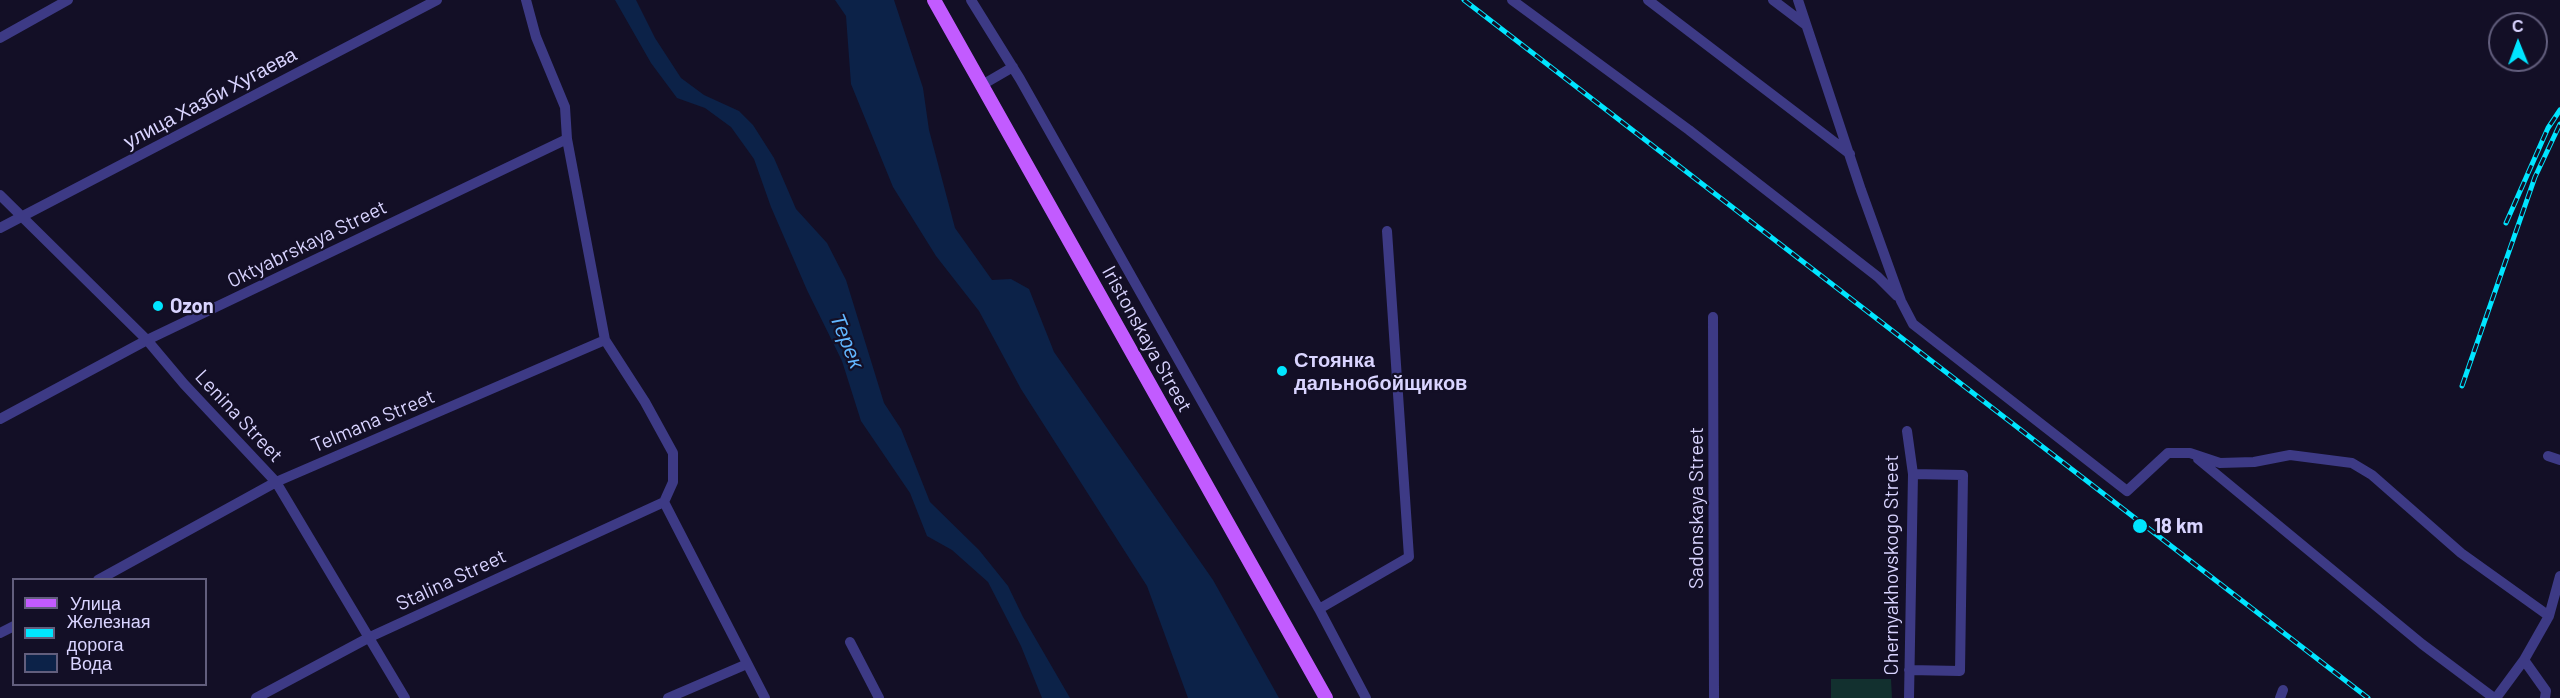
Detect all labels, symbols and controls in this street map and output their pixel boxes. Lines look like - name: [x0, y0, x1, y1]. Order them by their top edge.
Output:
- north arrow: [2488, 12, 2548, 72]
- text: С: [2512, 16, 2524, 35]
- street label: улица Хазби Хугаева: [119, 42, 301, 154]
- street label: Oktyabrskaya Street: [223, 195, 391, 293]
- street label: Iristonskaya Street: [1097, 262, 1197, 416]
- place label: Ozon: [170, 294, 214, 318]
- marker: Ozon: [151, 299, 165, 313]
- water label: Терек: [825, 310, 869, 372]
- place label: Стоянка дальнобойщиков: [1294, 348, 1467, 395]
- marker: Стоянка дальнобойщиков: [1275, 364, 1289, 378]
- street label: Lenina Street: [190, 365, 288, 467]
- street label: Telmana Street: [308, 384, 438, 458]
- street label: Sadonskaya Street: [1684, 427, 1708, 589]
- street label: Chernyakhovskogo Street: [1879, 455, 1903, 675]
- place label: 18 km: [2154, 514, 2203, 538]
- marker: 18 km: [2131, 517, 2149, 535]
- street label: Stalina Street: [392, 544, 510, 616]
- legend: [12, 578, 207, 686]
- text: Улица: [70, 592, 121, 614]
- text: Железная дорога: [67, 610, 151, 655]
- text: Вода: [70, 652, 112, 674]

